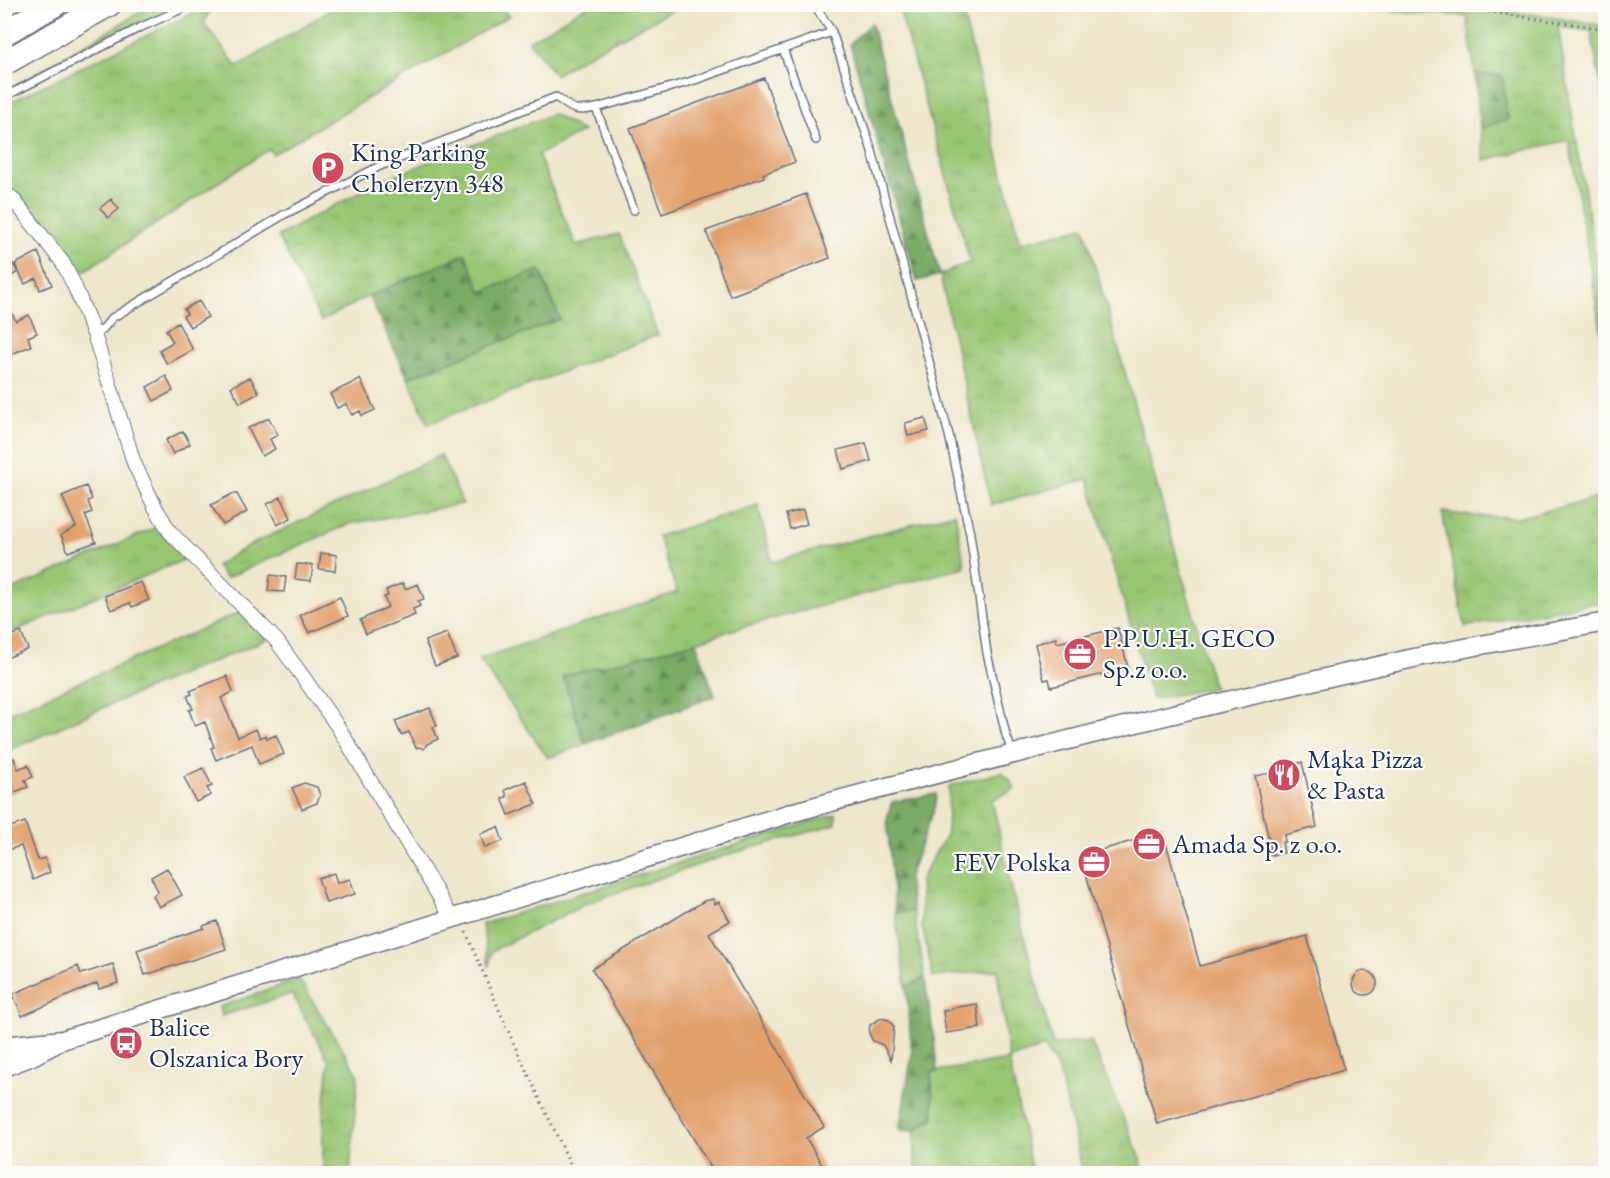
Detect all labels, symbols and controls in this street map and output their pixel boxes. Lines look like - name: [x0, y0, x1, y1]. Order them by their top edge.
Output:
- place label: King Parking Cholerzyn 348: [351, 134, 504, 200]
- parking icon: King Parking Cholerzyn 348: [310, 150, 346, 186]
- place label: P.P.U.H. GECO Sp.z o.o.: [1103, 620, 1275, 686]
- office icon: P.P.U.H. GECO Sp.z o.o.: [1062, 636, 1098, 672]
- place label: Mąka Pizza & Pasta: [1307, 741, 1423, 807]
- restaurant icon: Mąka Pizza & Pasta: [1266, 757, 1302, 793]
- office icon: Amada Sp. z o.o.: [1131, 826, 1167, 862]
- place label: Amada Sp. z o.o.: [1171, 826, 1343, 861]
- place label: FEV Polska: [953, 844, 1071, 879]
- office icon: FEV Polska: [1076, 844, 1112, 880]
- place label: Balice Olszanica Bory: [149, 1009, 304, 1075]
- bus stop icon: Balice Olszanica Bory: [108, 1025, 144, 1061]

